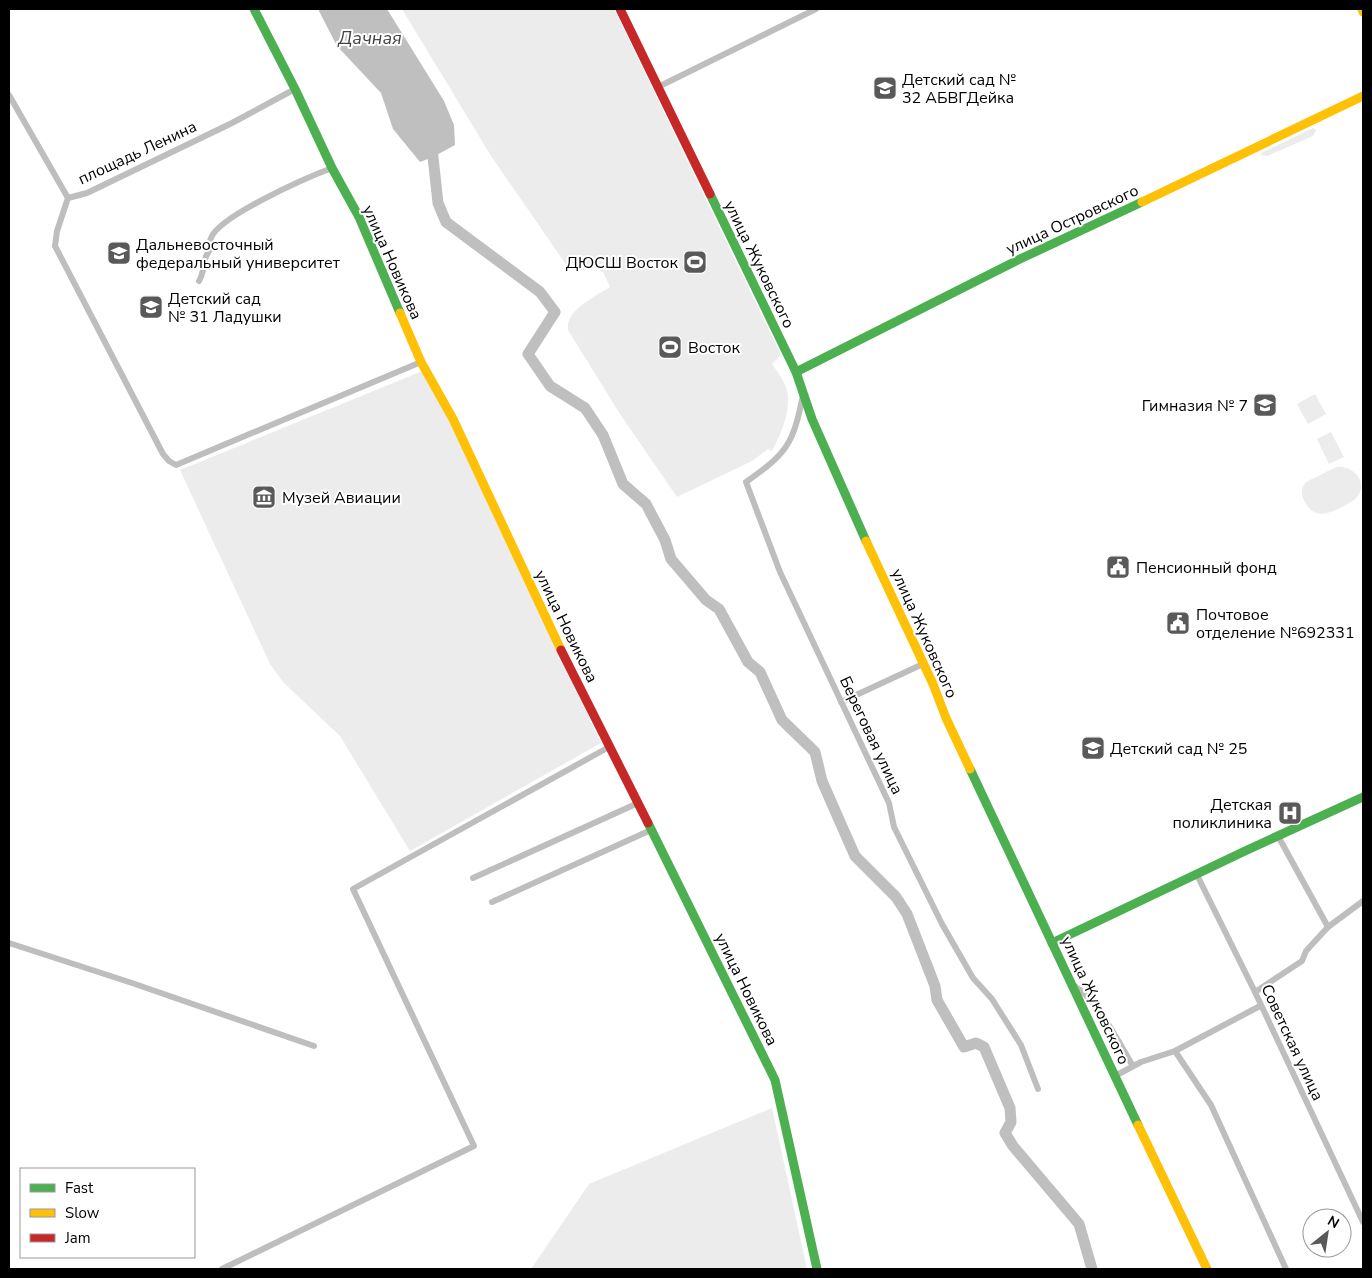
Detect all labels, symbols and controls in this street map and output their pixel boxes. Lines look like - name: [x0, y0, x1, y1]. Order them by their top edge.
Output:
- water label: Дачная: [337, 26, 402, 50]
- place label: Детский сад № 32 АБВГДейка: [902, 69, 1016, 109]
- school or university icon: Детский сад № 32 АБВГДейка: [872, 75, 898, 101]
- street label: площадь Ленина: [74, 116, 200, 190]
- street label: улица Островского: [1002, 179, 1142, 260]
- street label: улица Жуковского: [719, 197, 800, 332]
- street label: улица Новикова: [357, 202, 427, 323]
- place label: Дальневосточный федеральный университет: [136, 234, 341, 274]
- school or university icon: Дальневосточный федеральный университет: [106, 240, 132, 266]
- sports icon: ДЮСШ Восток: [682, 249, 708, 275]
- place label: ДЮСШ Восток: [566, 252, 679, 274]
- place label: Детский сад № 31 Ладушки: [168, 288, 282, 328]
- school or university icon: Детский сад № 31 Ладушки: [138, 294, 164, 320]
- sports icon: Восток: [657, 334, 683, 360]
- place label: Восток: [688, 337, 741, 359]
- school or university icon: Гимназия № 7: [1252, 392, 1278, 418]
- place label: Гимназия № 7: [1142, 395, 1248, 417]
- museum icon: Музей Авиации: [251, 484, 277, 510]
- place label: Музей Авиации: [282, 487, 401, 509]
- public building icon: Пенсионный фонд: [1105, 554, 1131, 580]
- place label: Пенсионный фонд: [1136, 557, 1277, 579]
- street label: улица Жуковского: [886, 565, 963, 702]
- street label: улица Новикова: [529, 566, 603, 687]
- place label: Почтовое отделение №692331: [1196, 604, 1355, 644]
- public building icon: Почтовое отделение №692331: [1165, 610, 1191, 636]
- street label: Береговая улица: [834, 673, 908, 798]
- school or university icon: Детский сад № 25: [1080, 735, 1106, 761]
- place label: Детский сад № 25: [1110, 738, 1247, 760]
- place label: Детская поликлиника: [1173, 794, 1272, 834]
- hospital icon: Детская поликлиника: [1277, 800, 1303, 826]
- street label: улица Новикова: [709, 929, 783, 1050]
- street label: улица Жуковского: [1056, 933, 1135, 1068]
- street label: Советская улица: [1255, 981, 1329, 1104]
- legend: [20, 1168, 195, 1258]
- text: Fast: [65, 1178, 94, 1198]
- text: Slow: [65, 1203, 100, 1223]
- north arrow: [1302, 1208, 1352, 1258]
- text: N: [1324, 1211, 1343, 1233]
- text: Jam: [64, 1228, 91, 1248]

